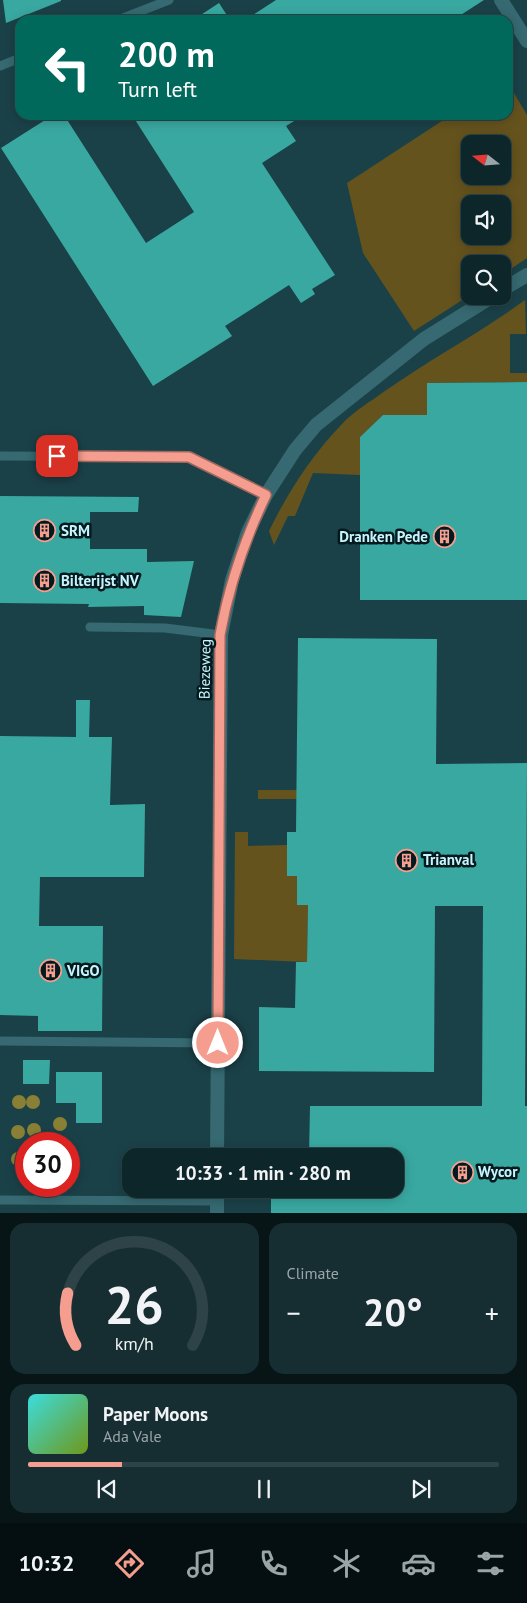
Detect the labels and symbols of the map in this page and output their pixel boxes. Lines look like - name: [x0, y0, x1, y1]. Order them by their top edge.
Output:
- north arrow: [461, 135, 511, 185]
- pin: [36, 435, 78, 477]
- building icon: SRM: [33, 519, 57, 543]
- place label: SRM: [61, 521, 90, 540]
- building icon: Dranken Pede: [432, 525, 456, 549]
- place label: Dranken Pede: [339, 527, 428, 546]
- building icon: Bilterijst NV: [33, 569, 57, 593]
- place label: Bilterijst NV: [61, 571, 140, 590]
- street label: Biezeweg: [194, 639, 215, 699]
- building icon: Trianval: [395, 848, 419, 872]
- place label: Trianval: [423, 850, 474, 869]
- building icon: VIGO: [39, 959, 63, 983]
- place label: VIGO: [66, 961, 100, 980]
- position arrow: [191, 1016, 243, 1068]
- speed limit sign: 30: [15, 1132, 80, 1197]
- building icon: Wycor: [450, 1160, 474, 1184]
- place label: Wycor: [478, 1162, 518, 1181]

